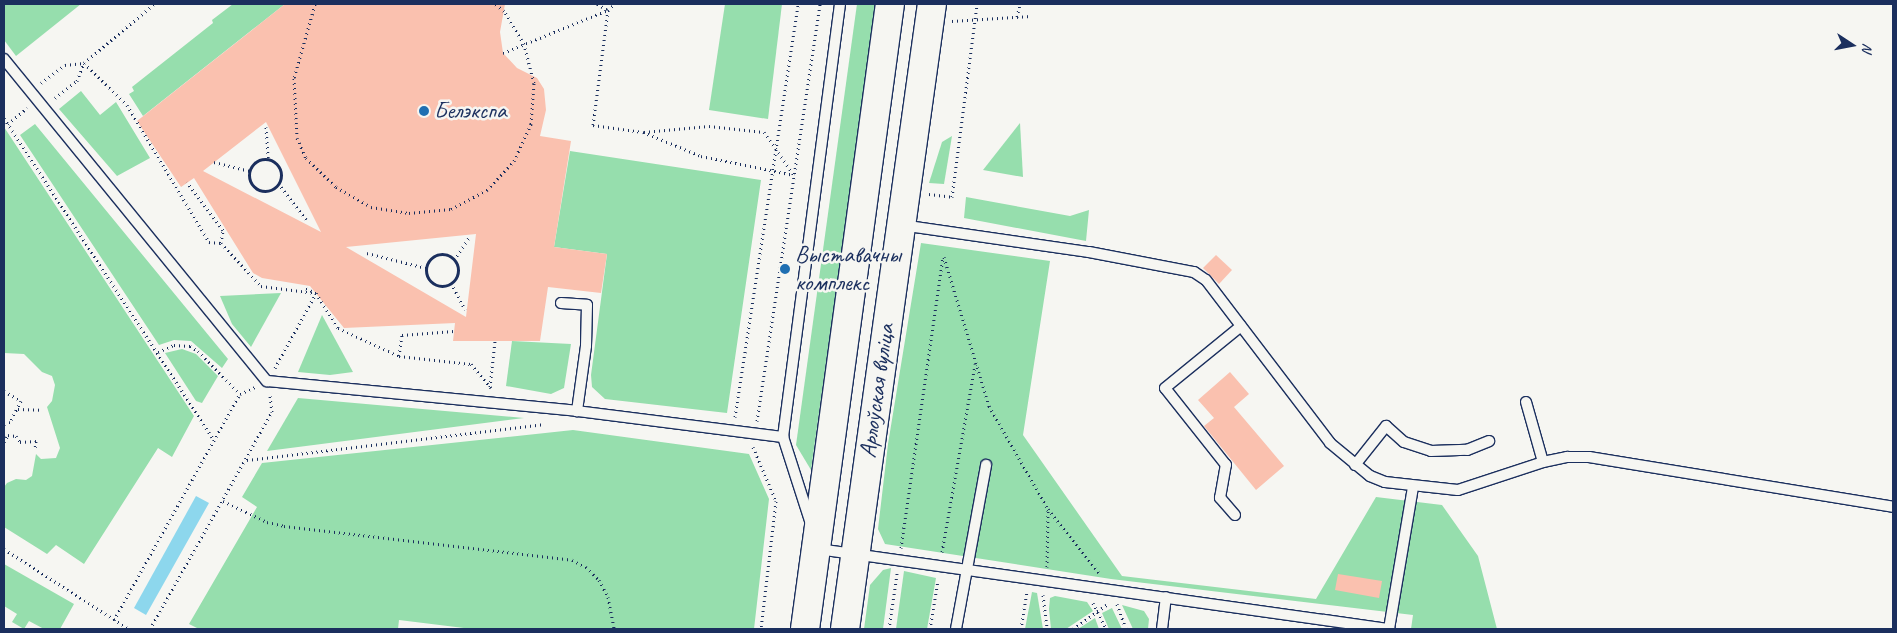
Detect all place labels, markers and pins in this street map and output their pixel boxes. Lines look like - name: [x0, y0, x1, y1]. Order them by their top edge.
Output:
- place label: Белэкспа: [434, 97, 506, 125]
- marker: Белэкспа: [418, 105, 430, 117]
- place label: Выставачны комплекс: [795, 241, 901, 297]
- marker: Выставачны комплекс: [779, 263, 791, 275]

